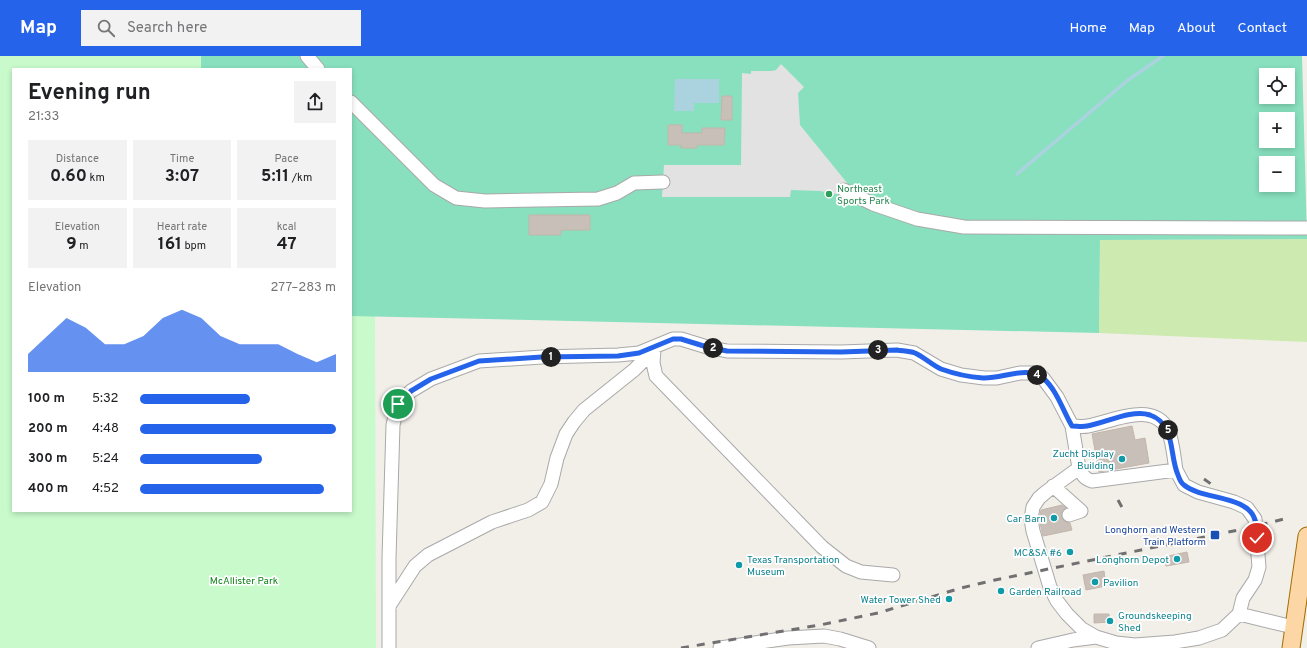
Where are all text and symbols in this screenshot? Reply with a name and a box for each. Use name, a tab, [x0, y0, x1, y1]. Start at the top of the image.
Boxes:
search box	[81, 10, 361, 46]
text: Map	[20, 16, 57, 40]
icon: search	[95, 17, 117, 39]
text: Search here	[127, 19, 207, 38]
text: Home	[1070, 20, 1107, 37]
text: Map	[1129, 20, 1155, 37]
text: About	[1177, 20, 1216, 37]
text: Contact	[1238, 20, 1287, 37]
map controls	[1259, 68, 1295, 192]
button: locate	[1259, 68, 1295, 104]
text: Evening run	[28, 80, 151, 107]
button: share	[294, 81, 336, 123]
text: 21:33	[28, 109, 59, 125]
button: +	[1259, 112, 1295, 148]
text: Distance	[56, 152, 99, 166]
text: Time	[170, 152, 194, 166]
text: Pace	[275, 152, 299, 166]
button: −	[1259, 156, 1295, 192]
text: 0.60	[50, 166, 87, 188]
text: 3:07	[165, 166, 199, 188]
text: 5:11	[261, 166, 289, 188]
text: km	[87, 171, 105, 185]
text: /km	[289, 171, 312, 185]
place label: Northeast Sports Park	[837, 183, 890, 208]
marker: Northeast Sports Park	[824, 189, 834, 199]
text: Elevation	[55, 220, 100, 234]
text: Heart rate	[157, 220, 207, 234]
text: kcal	[277, 220, 296, 234]
text: 9	[66, 234, 77, 256]
text: 161	[158, 234, 182, 256]
text: 47	[277, 234, 297, 256]
text: m	[77, 239, 89, 253]
text: bpm	[182, 239, 206, 253]
text: Elevation	[28, 280, 81, 296]
text: 277–283 m	[270, 280, 336, 296]
pin: 2	[703, 338, 723, 358]
pin: 3	[868, 340, 888, 360]
text: 2	[710, 341, 716, 355]
text: 3	[875, 343, 881, 357]
pin: 1	[541, 347, 561, 367]
text: 1	[549, 350, 553, 364]
pin: 4	[1027, 365, 1047, 385]
text: 4	[1033, 368, 1041, 382]
pin	[381, 387, 415, 421]
text: 100 m	[28, 391, 65, 407]
text: 5:32	[92, 391, 119, 407]
icon: arrive	[387, 393, 409, 415]
pin: 5	[1158, 420, 1178, 440]
text: 200 m	[28, 421, 68, 437]
text: 4:48	[92, 421, 119, 437]
text: 5	[1165, 423, 1171, 437]
place label: Zucht Display Building	[1053, 448, 1114, 473]
text: 300 m	[28, 451, 67, 467]
text: 5:24	[92, 451, 119, 467]
marker: Zucht Display Building	[1117, 454, 1127, 464]
text: 400 m	[28, 481, 68, 497]
text: 4:52	[92, 481, 119, 497]
place label: Car Barn	[1006, 513, 1046, 526]
marker: Car Barn	[1049, 513, 1059, 523]
pin	[1240, 521, 1274, 555]
place label: Longhorn and Western Train Platform	[1105, 524, 1206, 549]
icon: check	[1246, 527, 1268, 549]
marker: Longhorn and Western Train Platform	[1209, 529, 1221, 541]
place label: MC&SA #6	[1014, 547, 1062, 560]
marker: MC&SA #6	[1065, 547, 1075, 557]
place label: Texas Transportation Museum	[747, 554, 840, 579]
place label: Longhorn Depot	[1096, 554, 1169, 567]
marker: Longhorn Depot	[1172, 554, 1182, 564]
marker: Texas Transportation Museum	[734, 560, 744, 570]
park label: McAllister Park	[210, 575, 278, 588]
marker: Pavilion	[1090, 577, 1100, 587]
place label: Pavilion	[1103, 577, 1138, 590]
marker: Garden Railroad	[996, 586, 1006, 596]
place label: Garden Railroad	[1009, 586, 1081, 599]
place label: Water Tower Shed	[861, 594, 941, 607]
marker: Water Tower Shed	[944, 594, 954, 604]
place label: Groundskeeping Shed	[1118, 610, 1192, 635]
marker: Groundskeeping Shed	[1105, 616, 1115, 626]

